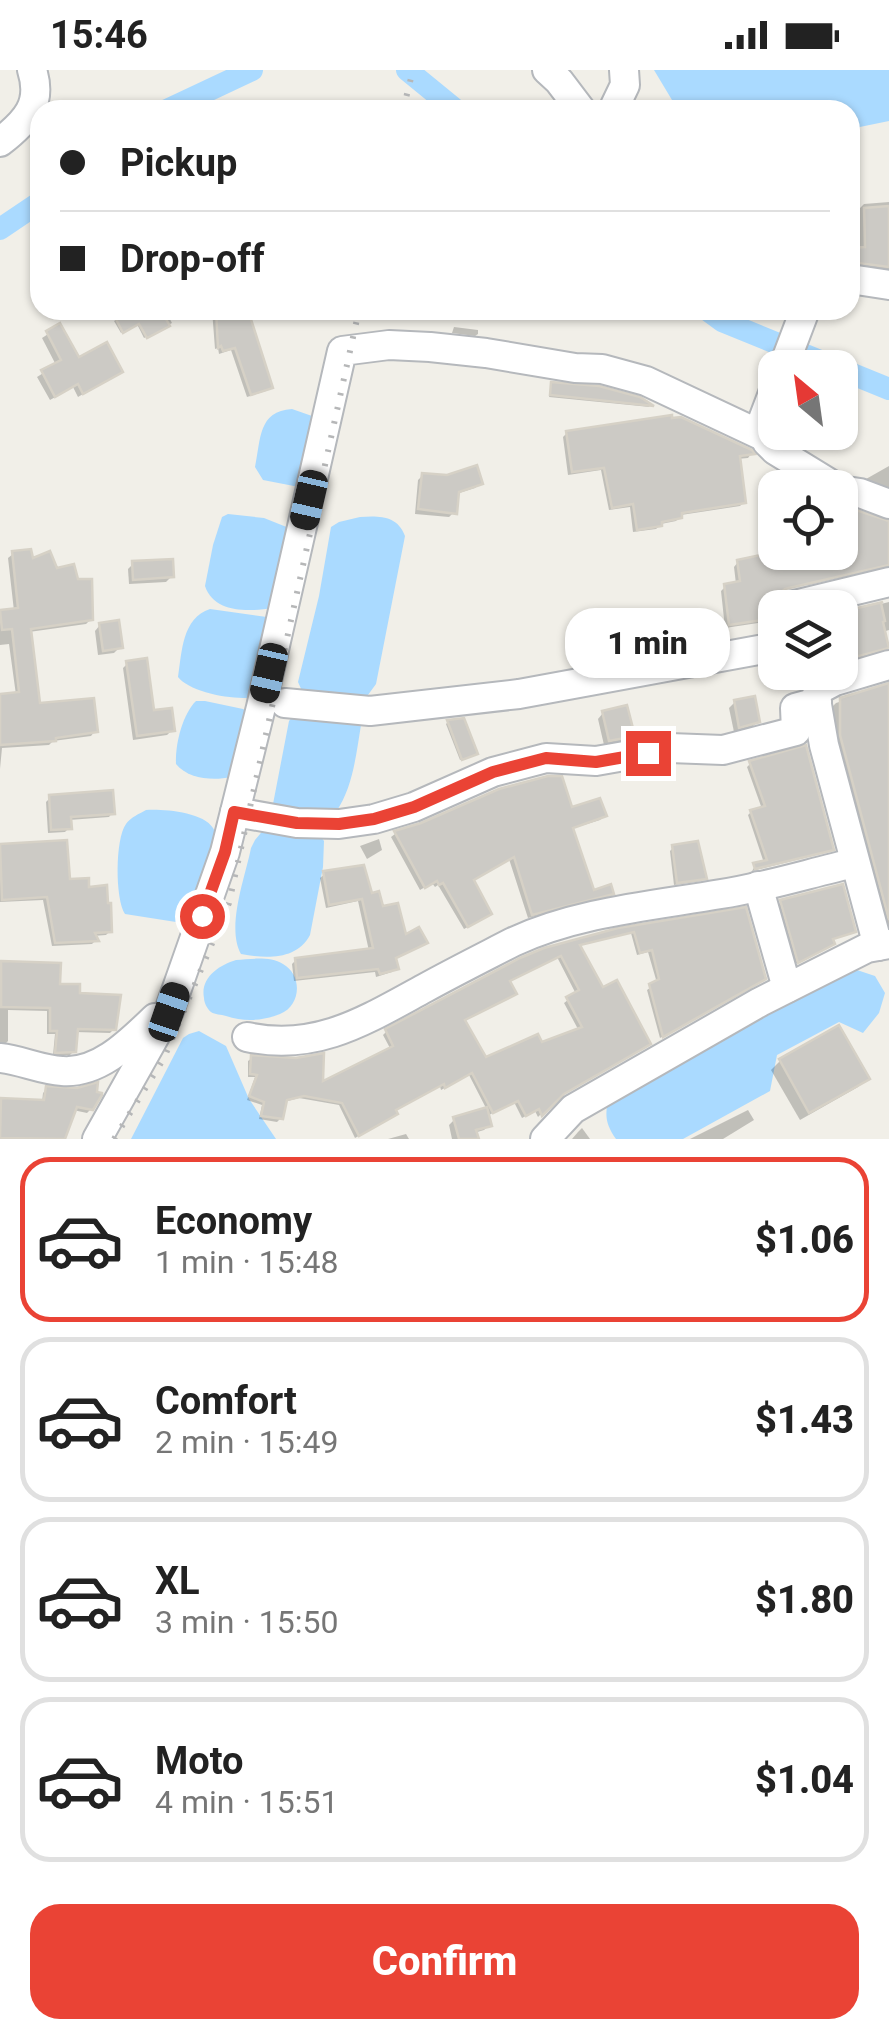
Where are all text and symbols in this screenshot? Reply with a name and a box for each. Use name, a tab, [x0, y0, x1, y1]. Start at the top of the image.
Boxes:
text: 15:46	[50, 13, 148, 57]
text: Pickup	[120, 141, 237, 185]
text: Drop-off	[120, 237, 265, 281]
north arrow	[758, 350, 858, 450]
map controls	[758, 350, 858, 690]
car	[288, 467, 330, 533]
button: locate	[758, 470, 858, 570]
button: layers	[758, 590, 858, 690]
callout: 1 min	[566, 608, 730, 678]
text: 1 min	[607, 624, 688, 662]
car	[248, 640, 290, 706]
route end	[626, 731, 671, 776]
route start	[180, 894, 225, 939]
car	[145, 979, 193, 1045]
icon: car	[35, 1195, 125, 1285]
text: Economy	[155, 1199, 312, 1243]
text: $1.06	[755, 1218, 854, 1262]
text: 1 min · 15:48	[155, 1243, 338, 1281]
icon: car	[35, 1375, 125, 1465]
text: Comfort	[155, 1379, 297, 1423]
text: $1.43	[755, 1398, 854, 1442]
text: 2 min · 15:49	[155, 1423, 338, 1461]
icon: car	[35, 1555, 125, 1645]
text: XL	[155, 1559, 200, 1603]
text: $1.80	[755, 1578, 854, 1622]
text: 3 min · 15:50	[155, 1603, 338, 1641]
icon: car	[35, 1735, 125, 1825]
text: Moto	[155, 1739, 244, 1783]
text: $1.04	[755, 1758, 854, 1802]
text: 4 min · 15:51	[155, 1783, 338, 1821]
button: Confirm	[30, 1904, 859, 2019]

